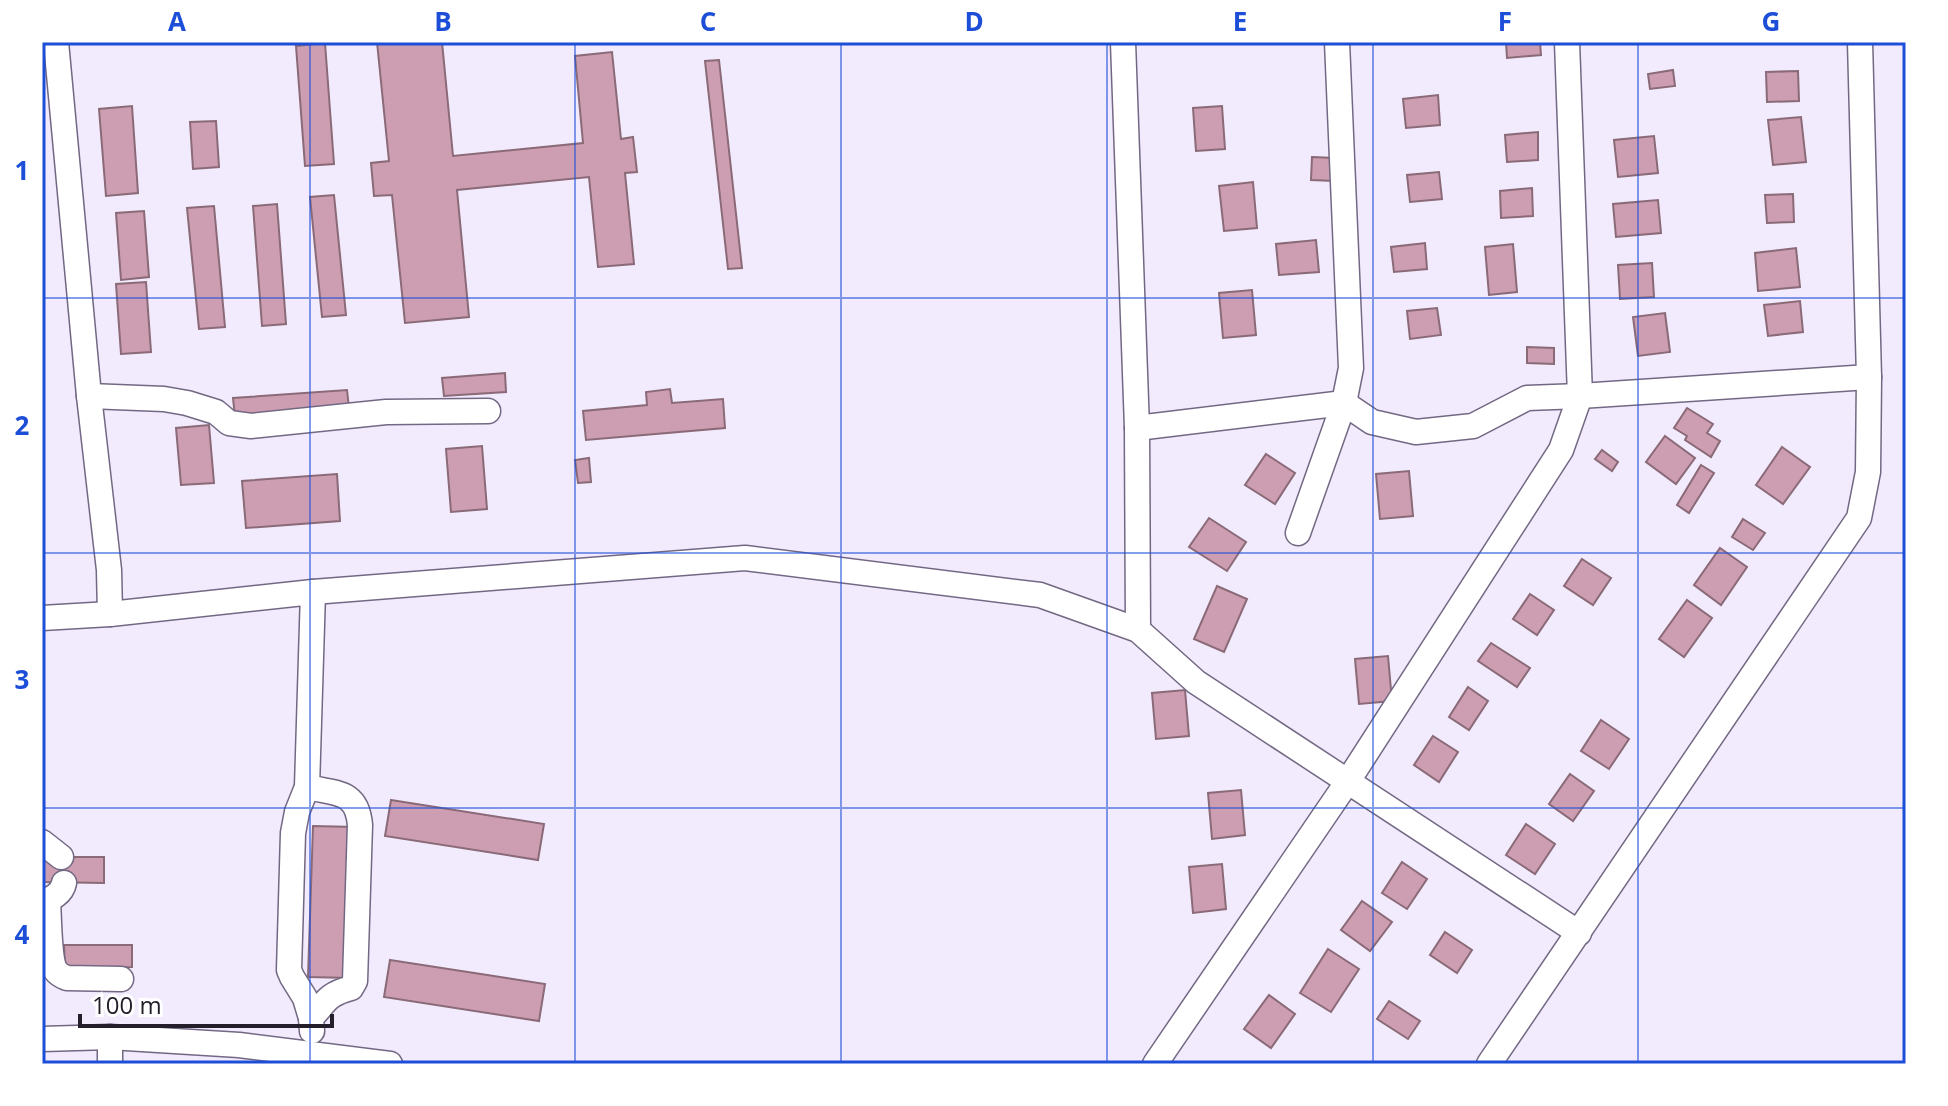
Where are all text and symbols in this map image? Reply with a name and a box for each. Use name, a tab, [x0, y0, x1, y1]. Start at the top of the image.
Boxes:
text: A	[168, 3, 186, 39]
text: B	[434, 3, 452, 39]
text: C	[700, 3, 716, 39]
text: D	[964, 3, 984, 39]
text: E	[1233, 3, 1247, 39]
text: F	[1498, 3, 1512, 39]
text: G	[1762, 3, 1780, 39]
text: 1	[15, 152, 29, 188]
text: 2	[15, 407, 30, 443]
text: 3	[15, 661, 29, 697]
text: 4	[15, 916, 30, 952]
scale bar	[80, 978, 332, 1028]
text: 100 m	[92, 988, 162, 1021]

